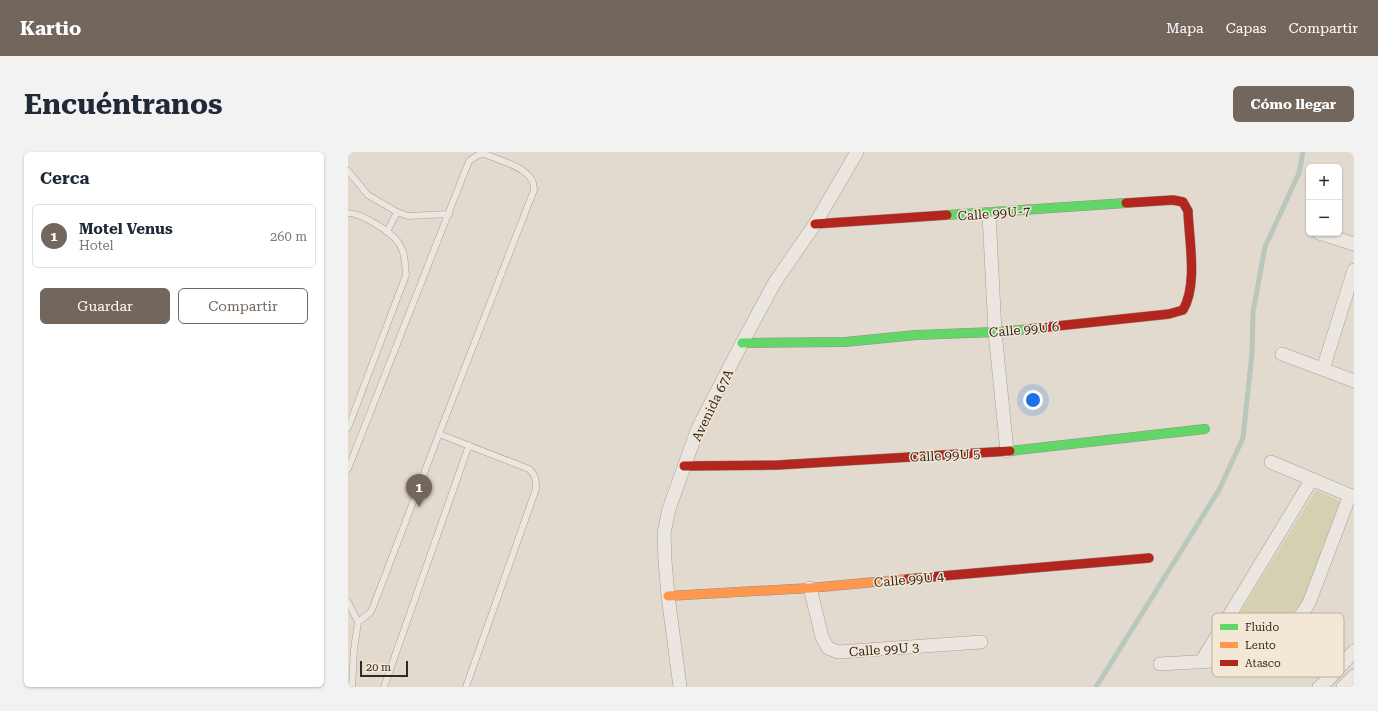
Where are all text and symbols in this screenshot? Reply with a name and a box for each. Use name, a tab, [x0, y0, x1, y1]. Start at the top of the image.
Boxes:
text: Kartio	[20, 17, 81, 40]
text: Mapa	[1166, 20, 1204, 36]
text: Capas	[1226, 20, 1267, 36]
text: Compartir	[1289, 20, 1358, 36]
button: Cómo llegar	[1233, 86, 1354, 122]
text: Encuéntranos	[24, 88, 222, 121]
map controls	[1306, 164, 1342, 236]
button: +	[1306, 164, 1342, 200]
text: Cerca	[40, 168, 90, 188]
button: −	[1306, 200, 1342, 236]
street label: Calle 99U-7	[957, 203, 1031, 224]
text: Motel Venus	[79, 220, 173, 238]
text: 1	[50, 229, 58, 244]
text: 260 m	[270, 229, 307, 244]
text: Hotel	[79, 238, 113, 253]
button: Guardar	[40, 288, 170, 324]
button: Compartir	[178, 288, 308, 324]
street label: Calle 99U 6	[988, 319, 1060, 340]
street label: Avenida 67A	[689, 367, 736, 444]
your location	[1023, 390, 1043, 410]
street label: Calle 99U 5	[909, 446, 981, 465]
pin: 1	[406, 474, 432, 507]
street label: Calle 99U 4	[873, 569, 946, 590]
legend	[1212, 613, 1344, 677]
text: Fluido	[1245, 621, 1279, 634]
text: Lento	[1245, 639, 1276, 652]
street label: Calle 99U 3	[848, 640, 920, 659]
text: Atasco	[1245, 657, 1281, 670]
scale bar	[360, 659, 408, 678]
text: 20 m	[366, 661, 391, 674]

